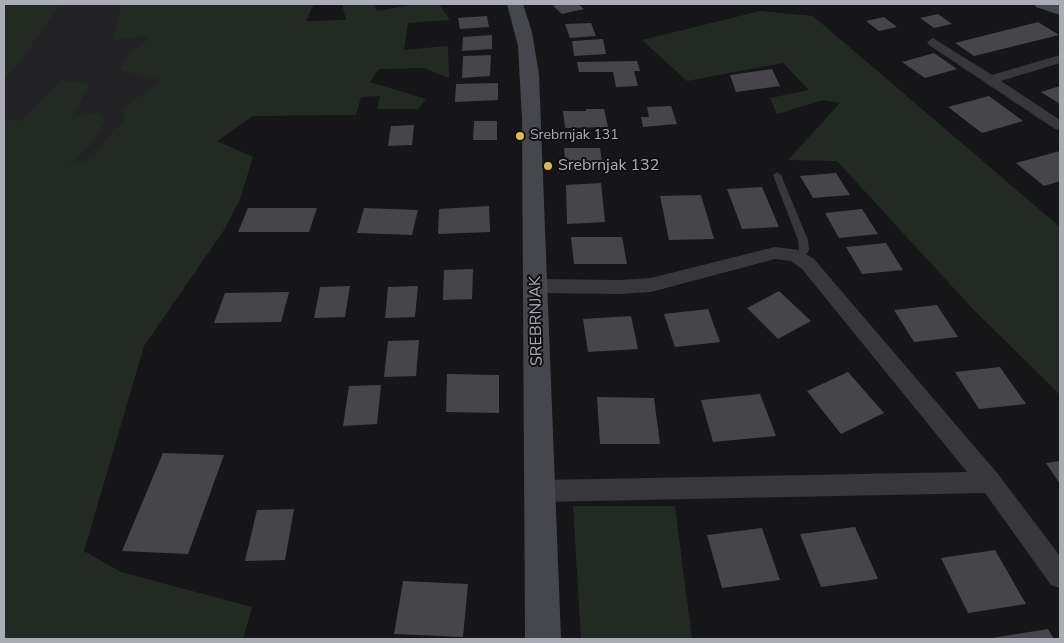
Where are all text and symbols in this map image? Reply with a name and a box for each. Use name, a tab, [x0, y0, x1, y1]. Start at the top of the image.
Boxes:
place label: Srebrnjak 131	[530, 128, 619, 144]
marker: Srebrnjak 131	[514, 130, 526, 142]
place label: Srebrnjak 132	[558, 156, 659, 176]
marker: Srebrnjak 132	[542, 160, 554, 172]
street label: SREBRNJAK	[527, 276, 547, 366]

